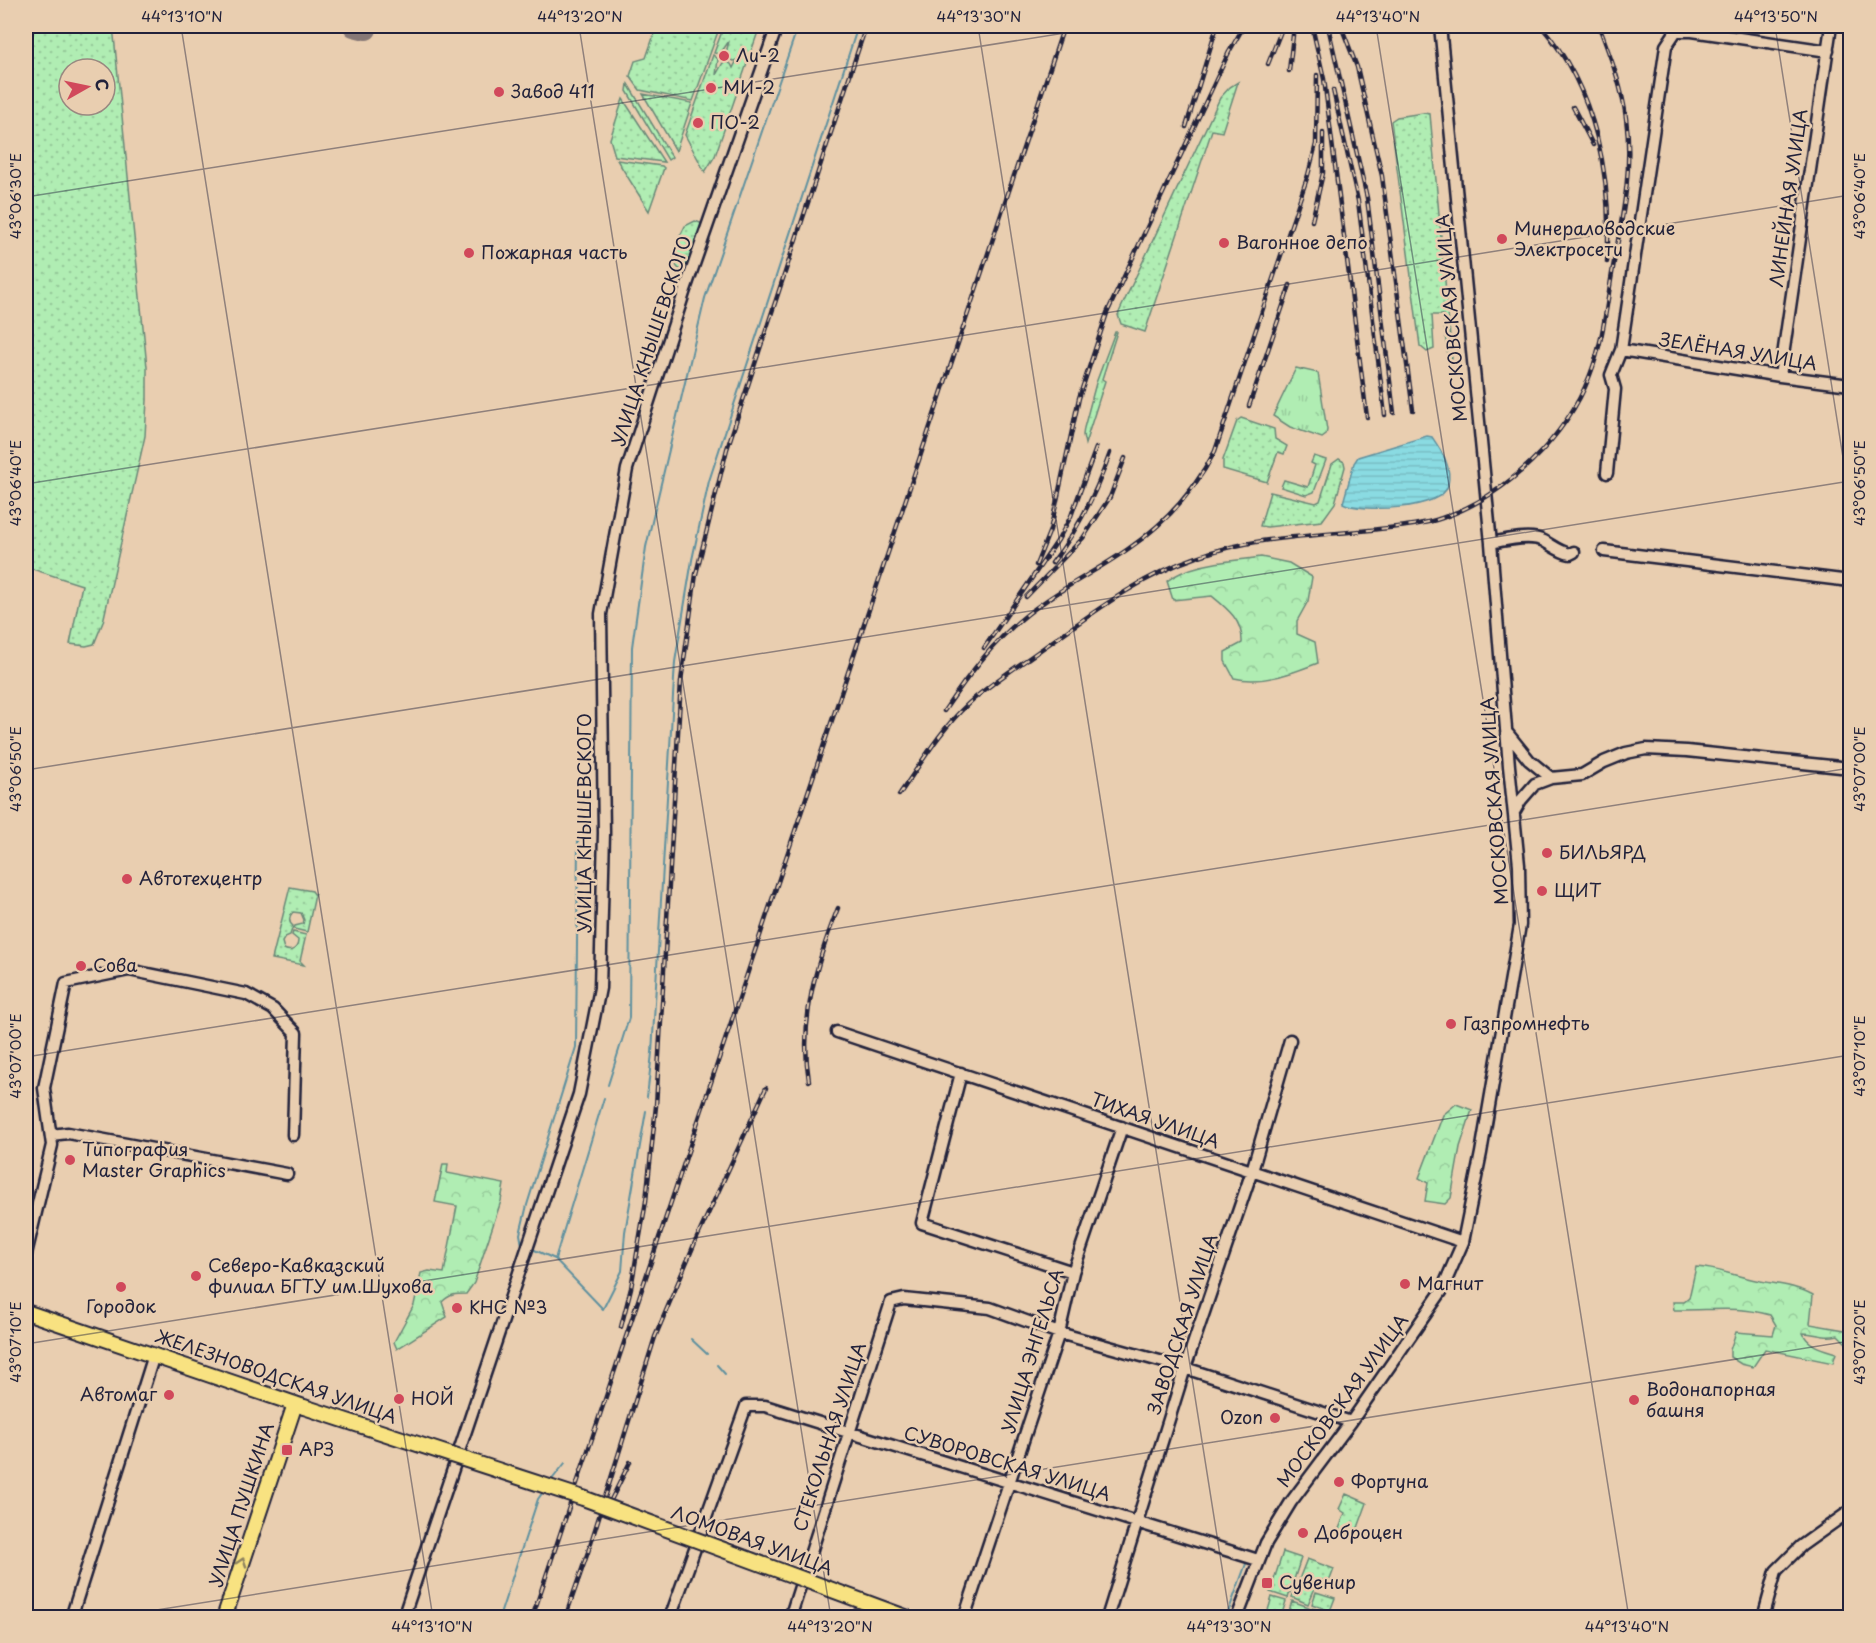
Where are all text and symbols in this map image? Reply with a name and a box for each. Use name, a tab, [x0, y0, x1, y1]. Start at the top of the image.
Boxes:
text: 44°13'10"N	[141, 4, 223, 27]
text: 44°13'20"N	[537, 4, 623, 27]
text: 44°13'30"N	[937, 4, 1021, 27]
text: 44°13'40"N	[1336, 4, 1420, 27]
text: 44°13'50"N	[1734, 4, 1818, 27]
place label: Ли-2	[736, 41, 780, 68]
marker: Ли-2	[717, 49, 731, 63]
north arrow	[57, 57, 117, 117]
place label: МИ-2	[723, 73, 775, 100]
text: С	[90, 77, 116, 92]
place label: Завод 411	[511, 77, 595, 104]
marker: МИ-2	[704, 81, 718, 95]
marker: Завод 411	[492, 85, 506, 99]
street label: ЛИНЕЙНАЯ УЛИЦА	[1762, 107, 1813, 289]
place label: ПО-2	[710, 108, 760, 135]
marker: ПО-2	[691, 116, 705, 130]
text: 43°06'30"E	[3, 153, 26, 239]
text: 43°06'40"E	[1847, 153, 1870, 239]
street label: МОСКОВСКАЯ УЛИЦА	[1428, 213, 1473, 423]
place label: Минераловодские Электросети	[1514, 214, 1675, 262]
place label: Вагонное депо	[1236, 228, 1368, 255]
street label: УЛИЦА КНЫШЕВСКОГО	[604, 232, 697, 449]
marker: Минераловодские Электросети	[1495, 232, 1509, 246]
marker: Вагонное депо	[1217, 236, 1231, 250]
place label: Пожарная часть	[481, 238, 627, 265]
marker: Пожарная часть	[462, 246, 476, 260]
street label: ЗЕЛЁНАЯ УЛИЦА	[1657, 325, 1819, 376]
text: 43°06'40"E	[3, 440, 26, 526]
text: 43°06'50"E	[1847, 440, 1870, 526]
street label: МОСКОВСКАЯ УЛИЦА	[1473, 696, 1514, 906]
street label: УЛИЦА КНЫШЕВСКОГО	[570, 713, 597, 933]
text: 43°06'50"E	[3, 726, 26, 812]
text: 43°07'00"E	[1847, 726, 1870, 812]
place label: БИЛЬЯРД	[1559, 838, 1646, 865]
marker: БИЛЬЯРД	[1540, 846, 1554, 860]
place label: Автотехцентр	[139, 864, 262, 891]
marker: Автотехцентр	[120, 872, 134, 886]
place label: ЩИТ	[1554, 876, 1602, 903]
marker: ЩИТ	[1535, 884, 1549, 898]
place label: Сова	[93, 951, 138, 978]
marker: Сова	[74, 959, 88, 973]
place label: Газпромнефть	[1463, 1009, 1590, 1036]
text: 43°07'00"E	[3, 1013, 26, 1099]
text: 43°07'10"E	[1847, 1015, 1870, 1097]
marker: Газпромнефть	[1444, 1017, 1458, 1031]
street label: ТИХАЯ УЛИЦА	[1087, 1085, 1224, 1154]
place label: Типография Master Graphics	[82, 1135, 226, 1183]
marker: Типография Master Graphics	[63, 1153, 77, 1167]
street label: ЗАВОДСКАЯ УЛИЦА	[1140, 1230, 1224, 1417]
place label: Северо-Кавказский филиал БГТУ им.Шухова	[208, 1251, 433, 1299]
street label: УЛИЦА ЭНГЕЛЬСА	[994, 1265, 1070, 1436]
marker: Северо-Кавказский филиал БГТУ им.Шухова	[189, 1269, 203, 1283]
place label: Магнит	[1417, 1269, 1484, 1296]
marker: Магнит	[1398, 1277, 1412, 1291]
marker: Городок	[114, 1280, 128, 1294]
place label: Городок	[86, 1292, 156, 1319]
place label: КНС №3	[469, 1293, 547, 1320]
text: 43°07'20"E	[1847, 1299, 1870, 1385]
text: 43°07'10"E	[3, 1301, 26, 1383]
marker: КНС №3	[450, 1301, 464, 1315]
street label: МОСКОВСКАЯ УЛИЦА	[1270, 1308, 1414, 1492]
street label: ЖЕЛЕЗНОВОДСКАЯ УЛИЦА	[152, 1322, 401, 1430]
street label: СТЕКОЛЬНАЯ УЛИЦА	[785, 1338, 872, 1535]
place label: Водонапорная башня	[1646, 1375, 1776, 1423]
place label: Автомаг	[80, 1380, 158, 1407]
place label: НОЙ	[411, 1384, 454, 1411]
marker: Автомаг	[162, 1388, 176, 1402]
marker: НОЙ	[392, 1392, 406, 1406]
marker: Водонапорная башня	[1627, 1393, 1641, 1407]
place label: Ozon	[1220, 1403, 1263, 1430]
marker: Ozon	[1268, 1411, 1282, 1425]
street label: СУВОРОВСКАЯ УЛИЦА	[901, 1418, 1114, 1507]
street label: УЛИЦА ПУШКИНА	[201, 1419, 280, 1590]
place label: АРЗ	[299, 1435, 334, 1462]
marker: АРЗ	[280, 1443, 294, 1457]
place label: Фортуна	[1351, 1467, 1429, 1494]
marker: Фортуна	[1332, 1475, 1346, 1489]
street label: ЛОМОВАЯ УЛИЦА	[668, 1498, 837, 1581]
place label: Доброцен	[1314, 1518, 1403, 1545]
marker: Доброцен	[1296, 1526, 1310, 1540]
one-way arrow	[235, 1557, 248, 1568]
place label: Сувенир	[1279, 1568, 1356, 1595]
marker: Сувенир	[1260, 1576, 1274, 1590]
text: 44°13'10"N	[391, 1614, 473, 1637]
text: 44°13'20"N	[787, 1614, 873, 1637]
text: 44°13'30"N	[1187, 1614, 1271, 1637]
text: 44°13'40"N	[1585, 1614, 1669, 1637]

